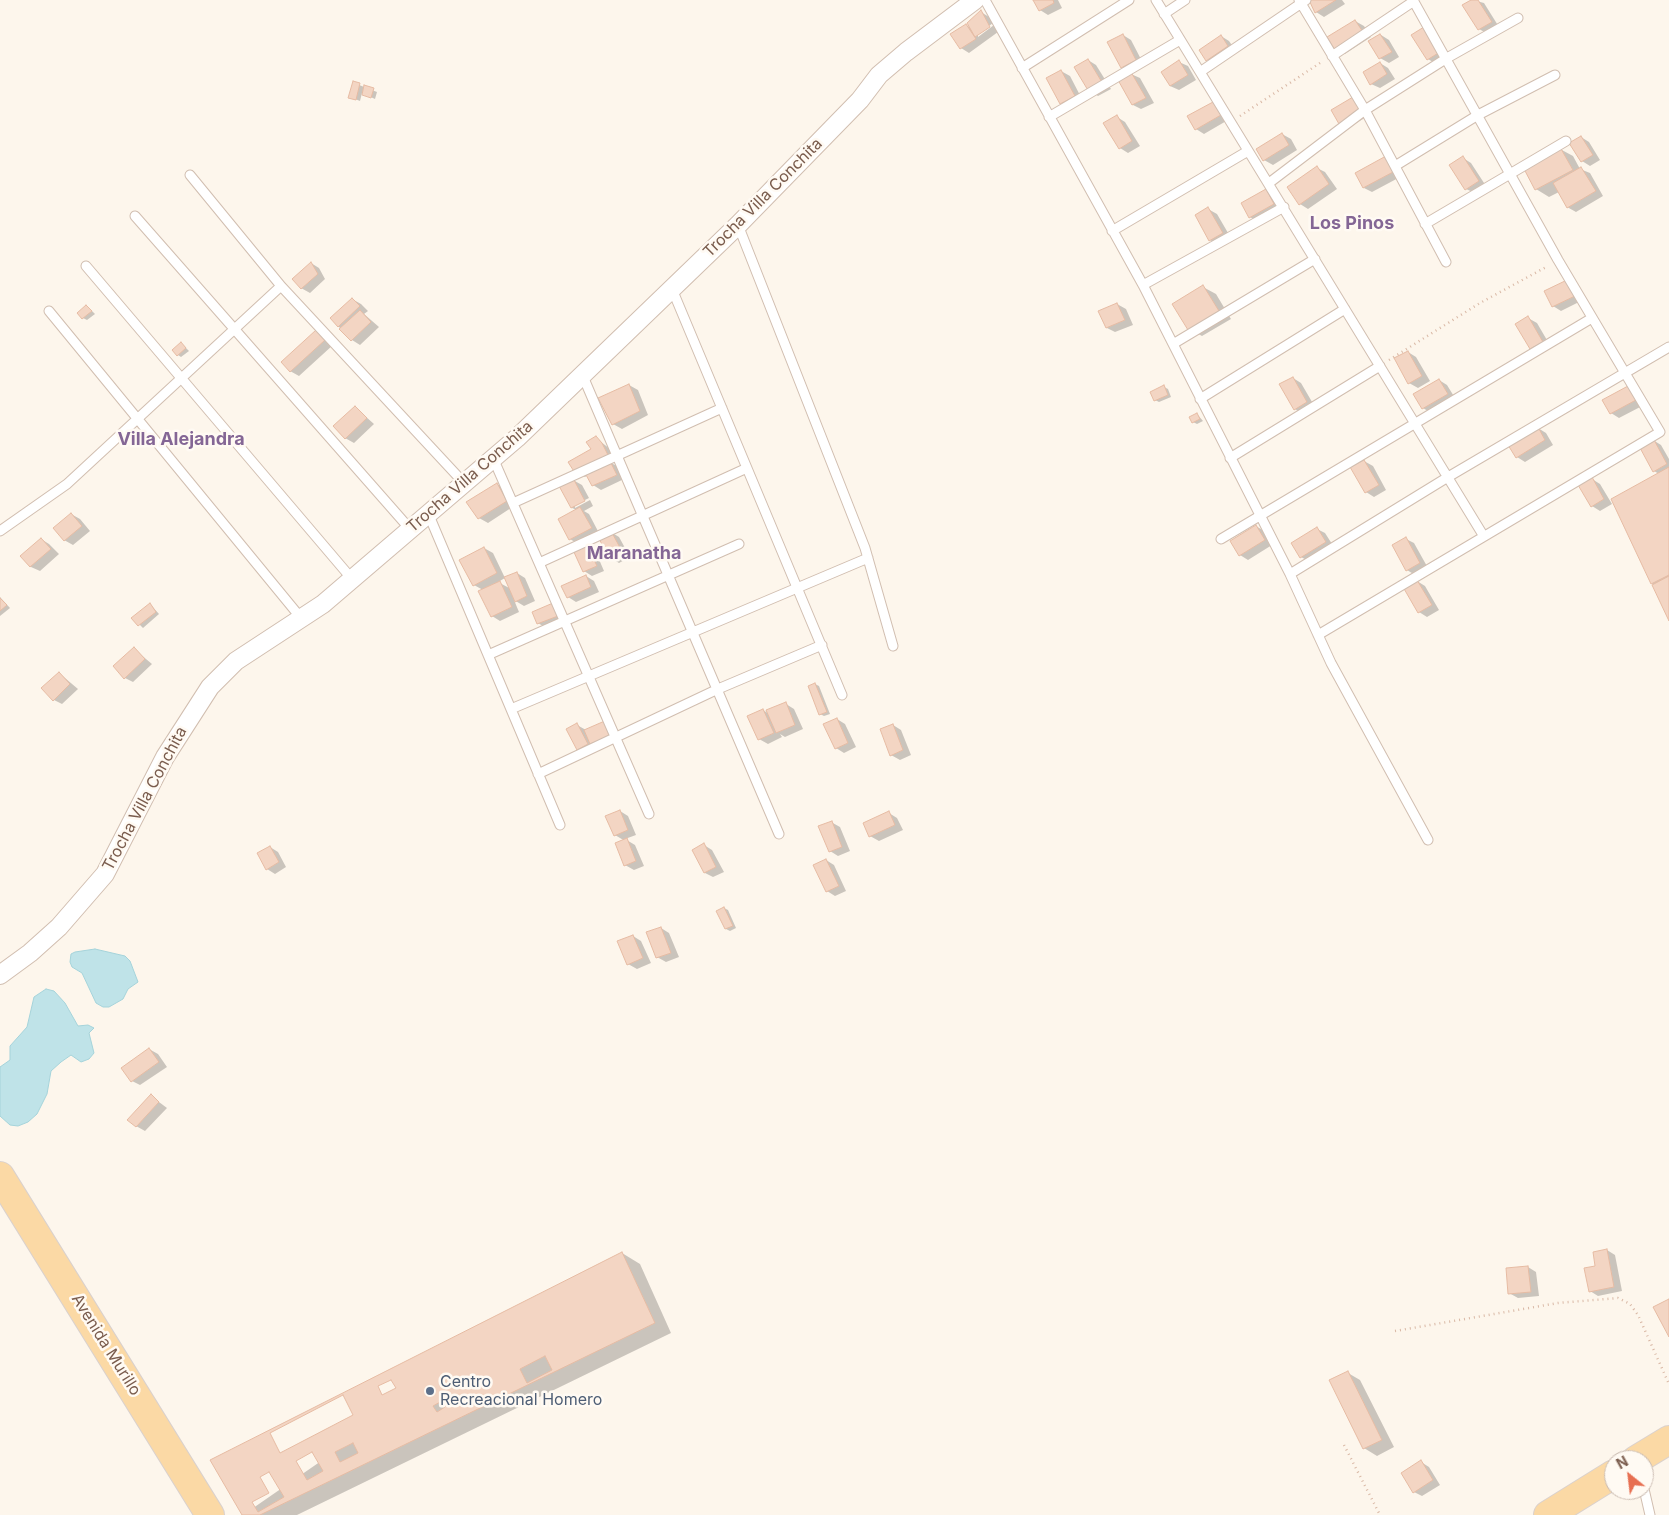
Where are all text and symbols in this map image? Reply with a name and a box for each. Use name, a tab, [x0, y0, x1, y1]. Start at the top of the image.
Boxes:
street label: Trocha Villa Conchita	[699, 134, 827, 262]
district label: Los Pinos	[1310, 213, 1394, 235]
street label: Trocha Villa Conchita	[403, 417, 537, 537]
district label: Villa Alejandra	[117, 429, 245, 451]
district label: Maranatha	[587, 543, 681, 565]
street label: Trocha Villa Conchita	[99, 724, 191, 874]
street label: Avenida Murillo	[67, 1291, 145, 1399]
place label: Centro Recreacional Homero	[440, 1372, 602, 1410]
marker: Centro Recreacional Homero	[424, 1385, 436, 1397]
north arrow	[1604, 1450, 1654, 1500]
text: N	[1613, 1452, 1631, 1472]

